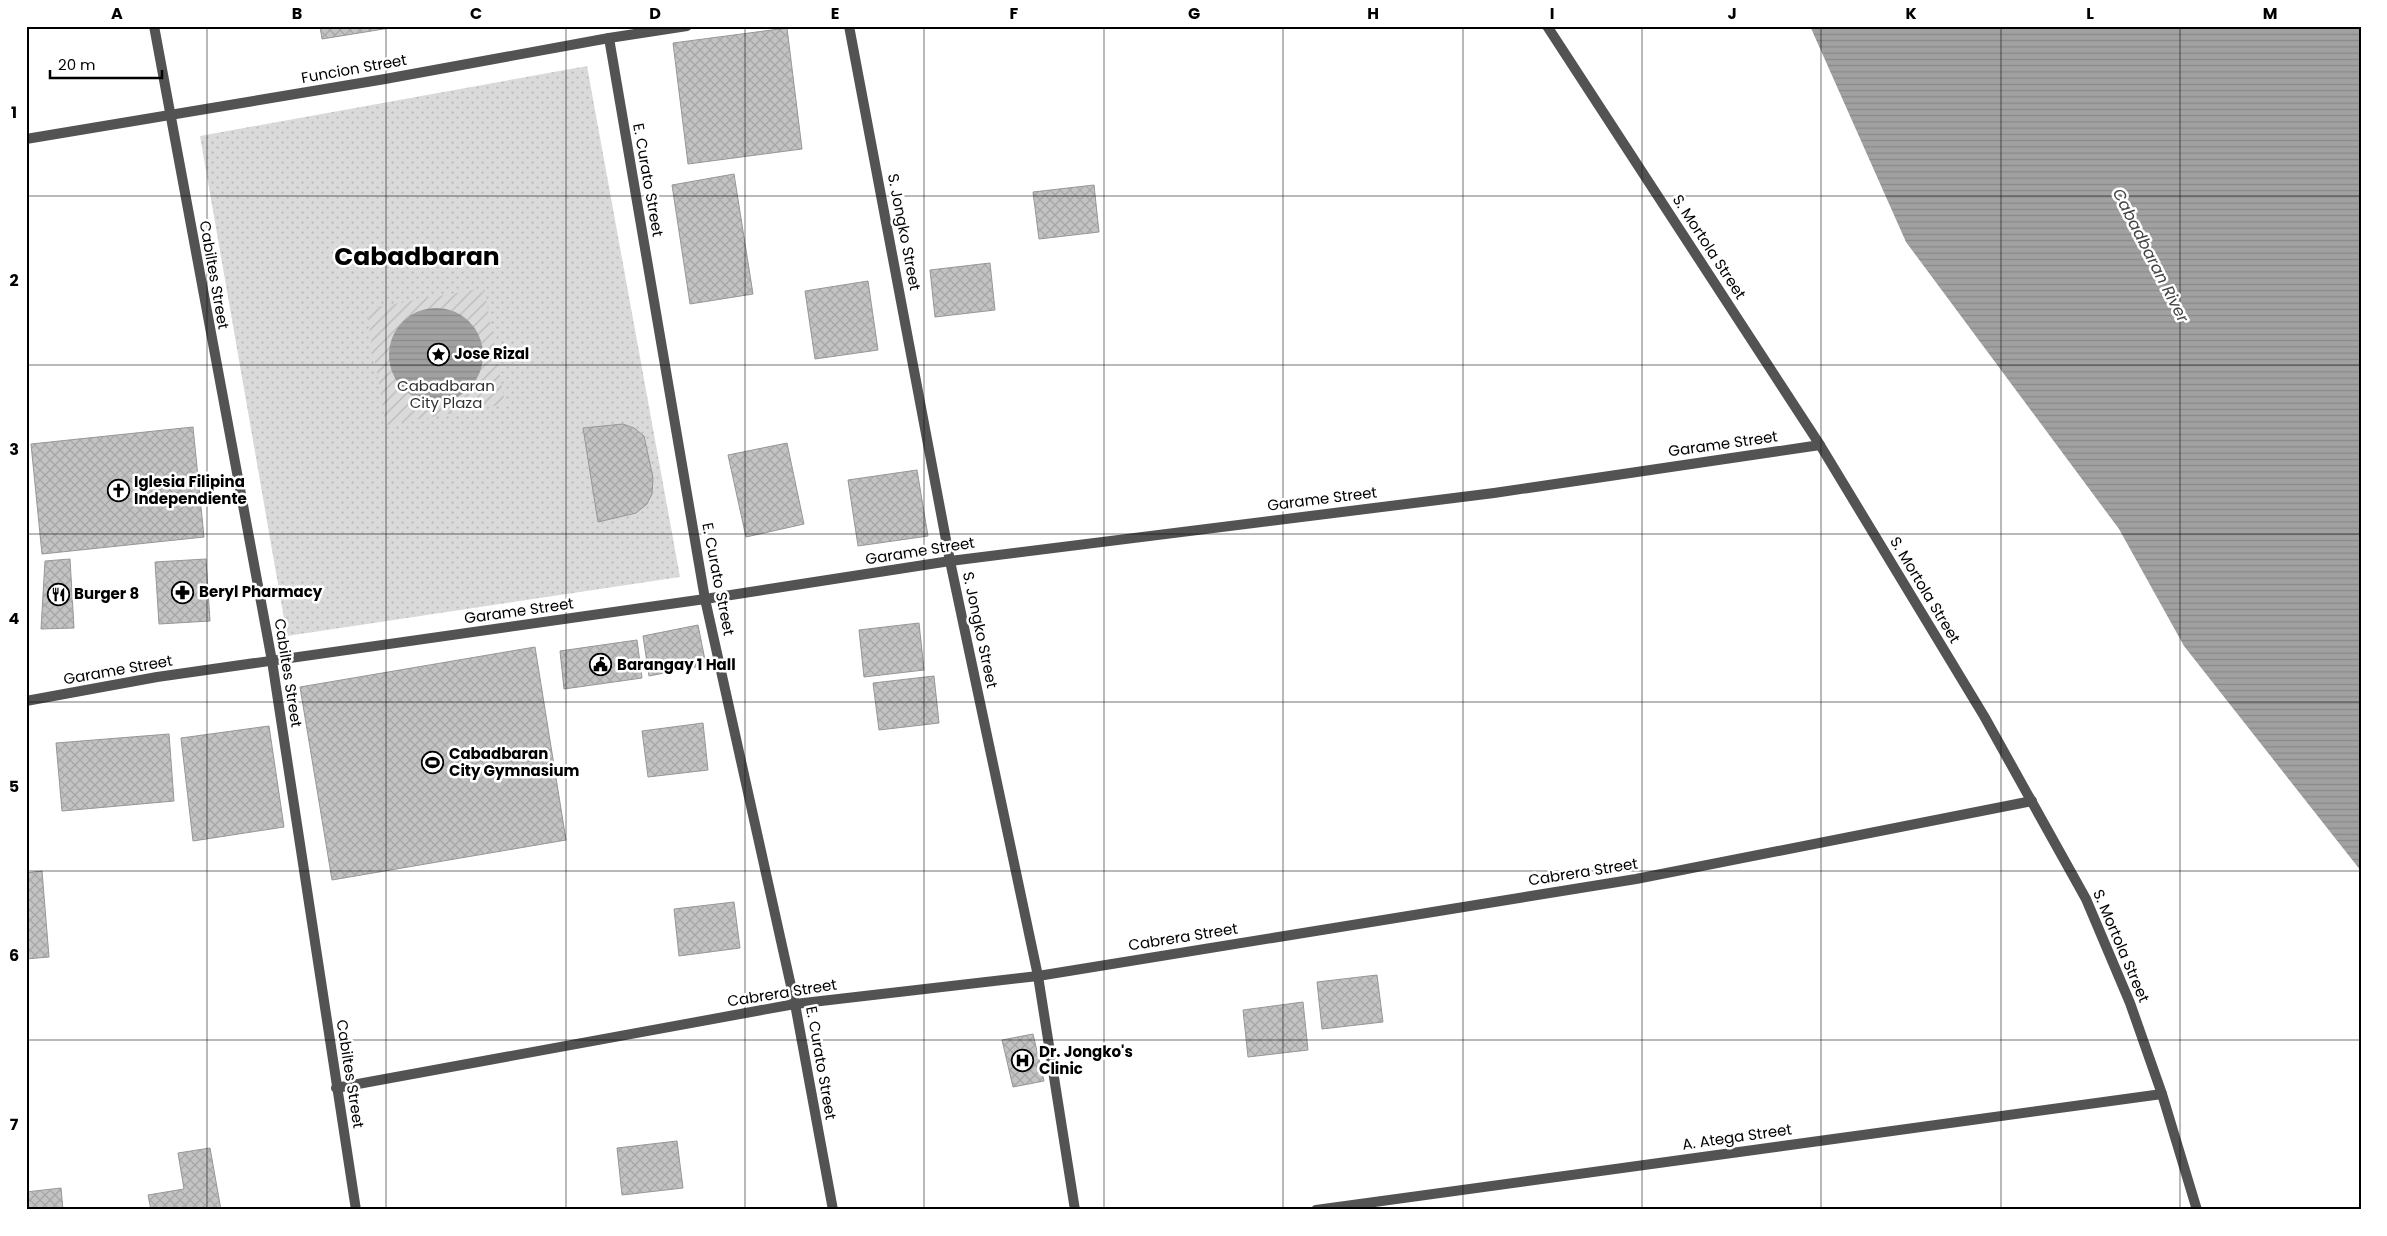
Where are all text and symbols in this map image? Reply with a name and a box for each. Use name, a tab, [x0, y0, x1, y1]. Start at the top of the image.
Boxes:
text: A	[111, 2, 123, 25]
text: B	[292, 2, 302, 25]
text: C	[470, 2, 482, 25]
text: D	[649, 2, 661, 25]
text: E	[831, 2, 839, 25]
text: F	[1010, 2, 1019, 25]
text: G	[1188, 2, 1200, 25]
text: H	[1367, 2, 1379, 25]
text: I	[1550, 2, 1554, 25]
text: J	[1727, 2, 1737, 25]
text: K	[1905, 2, 1917, 25]
text: L	[2086, 2, 2094, 25]
text: M	[2263, 2, 2277, 25]
scale bar	[50, 48, 162, 80]
street label: Funcion Street	[300, 49, 408, 88]
text: 20 m	[58, 54, 96, 75]
text: 1	[11, 101, 17, 124]
street label: E. Curato Street	[628, 122, 669, 238]
street label: S. Jongko Street	[883, 172, 926, 292]
water label: Cabadbaran River	[2107, 184, 2195, 327]
street label: S. Mortola Street	[1668, 190, 1751, 303]
street label: Cabiltes Street	[195, 219, 234, 331]
district label: Cabadbaran	[334, 239, 500, 274]
text: 2	[9, 269, 19, 292]
place icon: Jose Rizal	[426, 342, 450, 366]
place label: Jose Rizal	[454, 343, 529, 364]
park label: Cabadbaran City Plaza	[397, 375, 495, 413]
street label: Garame Street	[1667, 425, 1779, 462]
text: 3	[9, 438, 19, 461]
place label: Iglesia Filipina Independiente	[134, 471, 247, 509]
church icon: Iglesia Filipina Independiente	[106, 479, 130, 503]
street label: Garame Street	[1266, 481, 1378, 516]
street label: E. Curato Street	[697, 521, 740, 637]
street label: Garame Street	[864, 532, 976, 569]
street label: S. Mortola Street	[1885, 533, 1966, 647]
street label: S. Jongko Street	[958, 570, 1003, 690]
pharmacy icon: Beryl Pharmacy	[171, 580, 195, 604]
place label: Beryl Pharmacy	[199, 581, 323, 602]
restaurant icon: Burger 8	[46, 582, 70, 606]
place label: Burger 8	[74, 583, 139, 604]
street label: Garame Street	[463, 592, 575, 629]
text: 4	[9, 607, 20, 630]
street label: Cabiltes Street	[270, 617, 307, 729]
street label: Garame Street	[62, 650, 174, 689]
public building icon: Barangay 1 Hall	[589, 653, 613, 677]
place label: Barangay 1 Hall	[617, 654, 736, 675]
place label: Cabadbaran City Gymnasium	[449, 743, 580, 781]
sports icon: Cabadbaran City Gymnasium	[421, 751, 445, 775]
text: 5	[9, 775, 19, 798]
street label: Cabrera Street	[1527, 852, 1639, 891]
street label: S. Mortola Street	[2088, 886, 2155, 1006]
street label: Cabrera Street	[1127, 917, 1239, 956]
text: 6	[9, 944, 19, 967]
street label: Cabrera Street	[726, 973, 838, 1012]
street label: E. Curato Street	[801, 1005, 842, 1121]
street label: Cabiltes Street	[332, 1018, 369, 1130]
place label: Dr. Jongko's Clinic	[1039, 1041, 1133, 1079]
hospital icon: Dr. Jongko's Clinic	[1011, 1049, 1035, 1073]
text: 7	[10, 1113, 19, 1136]
street label: A. Atega Street	[1681, 1118, 1793, 1155]

